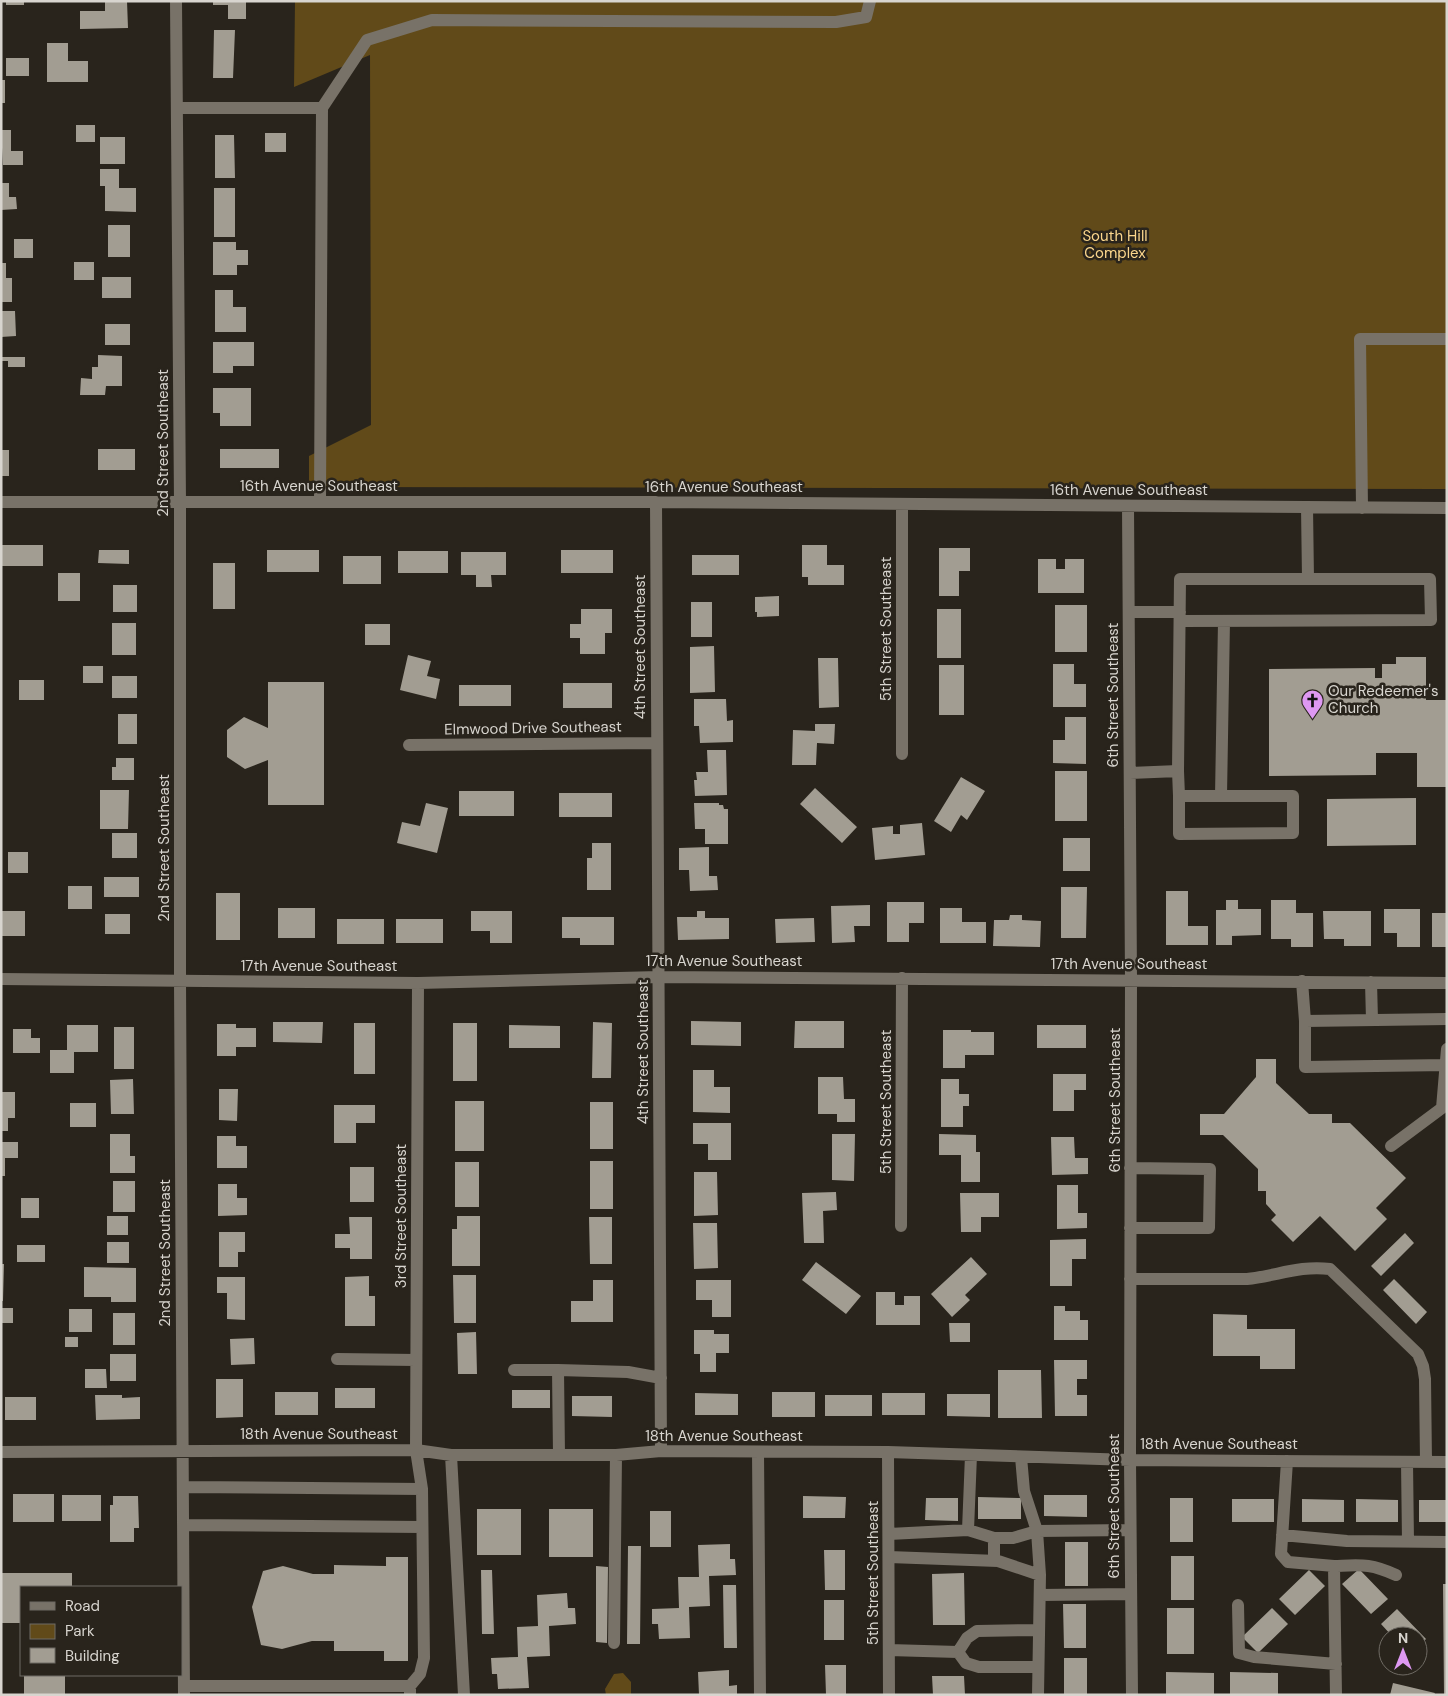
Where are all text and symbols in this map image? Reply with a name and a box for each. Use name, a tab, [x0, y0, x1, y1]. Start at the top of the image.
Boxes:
park label: South Hill Complex	[1082, 226, 1148, 263]
street label: 2nd Street Southeast	[153, 369, 173, 517]
street label: 16th Avenue Southeast	[240, 476, 398, 496]
street label: 16th Avenue Southeast	[645, 477, 803, 497]
street label: 16th Avenue Southeast	[1050, 480, 1208, 500]
street label: 5th Street Southeast	[876, 557, 896, 701]
street label: 4th Street Southeast	[630, 575, 650, 719]
street label: 6th Street Southeast	[1103, 622, 1123, 767]
place label: Our Redeemer's Church	[1328, 681, 1439, 718]
church icon: Our Redeemer's Church	[1300, 688, 1324, 719]
street label: Elmwood Drive Southeast	[444, 716, 622, 740]
street label: 2nd Street Southeast	[154, 774, 174, 922]
street label: 17th Avenue Southeast	[646, 951, 802, 971]
street label: 17th Avenue Southeast	[1051, 954, 1207, 974]
street label: 17th Avenue Southeast	[241, 956, 397, 976]
street label: 4th Street Southeast	[633, 980, 653, 1124]
street label: 6th Street Southeast	[1105, 1027, 1125, 1172]
street label: 5th Street Southeast	[876, 1030, 896, 1174]
street label: 3rd Street Southeast	[391, 1144, 411, 1288]
street label: 2nd Street Southeast	[155, 1179, 175, 1327]
street label: 18th Avenue Southeast	[240, 1424, 398, 1444]
street label: 18th Avenue Southeast	[645, 1426, 803, 1446]
street label: 6th Street Southeast	[1104, 1433, 1124, 1578]
street label: 18th Avenue Southeast	[1140, 1434, 1298, 1454]
street label: 5th Street Southeast	[863, 1501, 883, 1645]
legend	[20, 1586, 182, 1676]
text: Road	[65, 1596, 100, 1616]
text: Park	[65, 1621, 95, 1641]
north arrow	[1378, 1626, 1428, 1676]
text: N	[1398, 1629, 1408, 1647]
text: Building	[65, 1646, 120, 1666]

